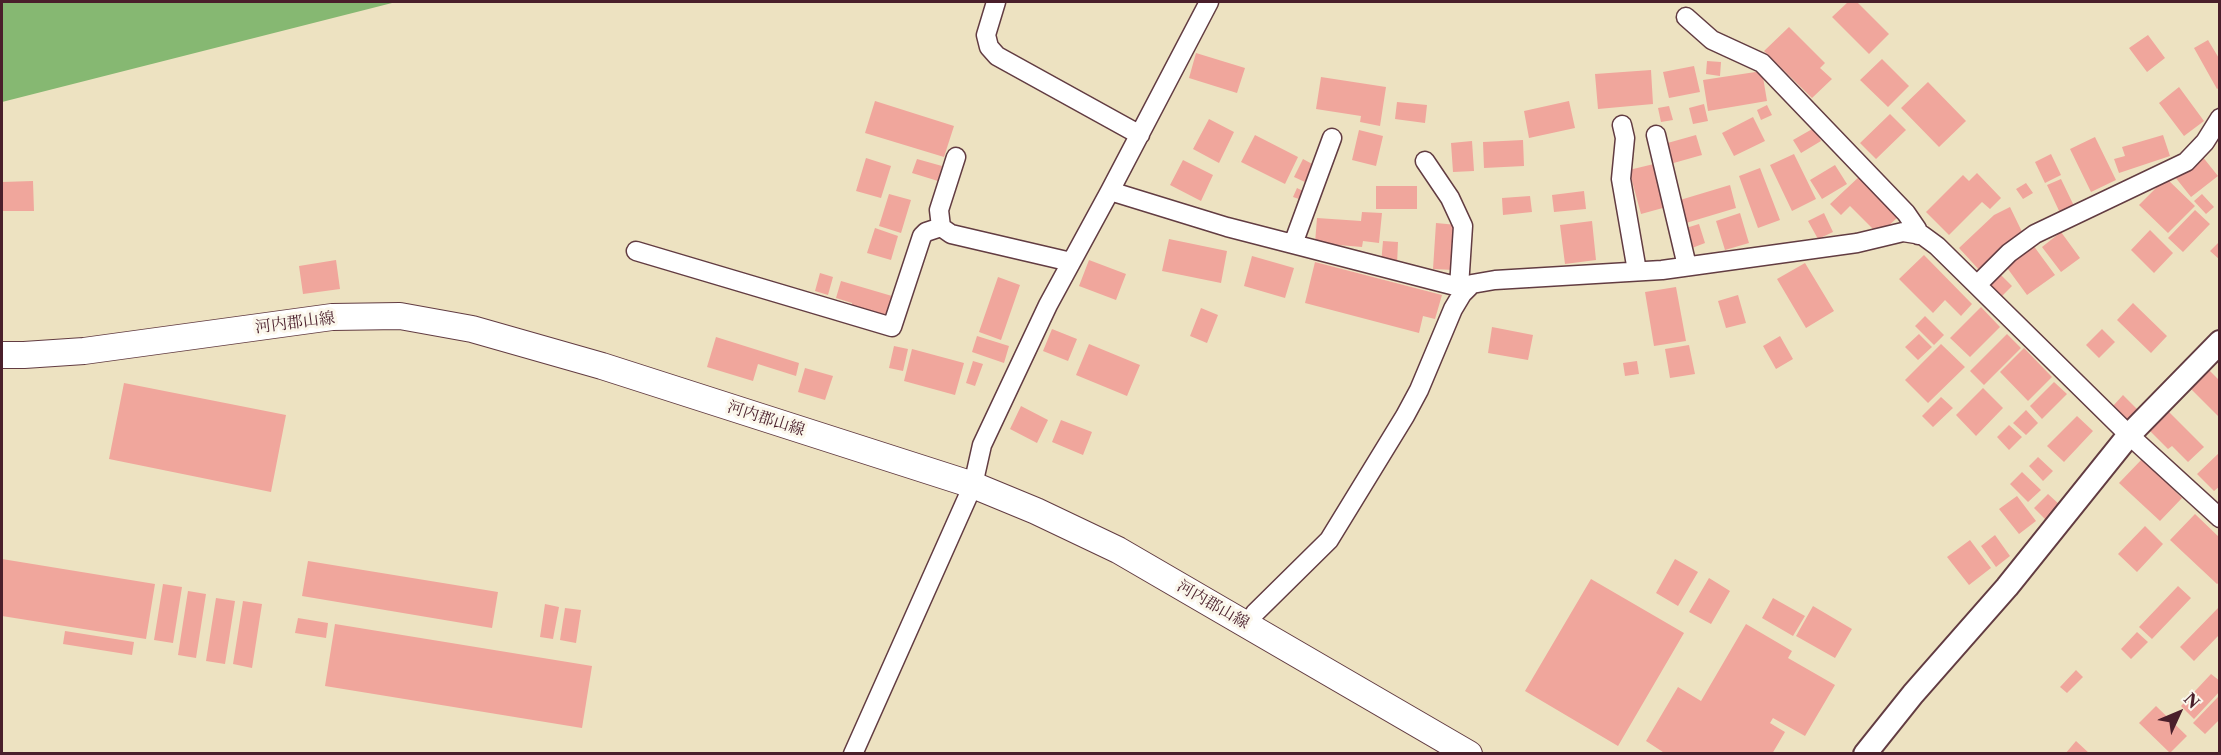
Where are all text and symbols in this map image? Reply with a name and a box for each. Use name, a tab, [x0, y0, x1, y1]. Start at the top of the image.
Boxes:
street label: 河内郡山線	[254, 309, 336, 337]
street label: 河内郡山線	[725, 398, 807, 440]
street label: 河内郡山線	[1174, 577, 1252, 633]
north arrow	[2149, 683, 2209, 743]
text: N	[2180, 689, 2204, 712]

